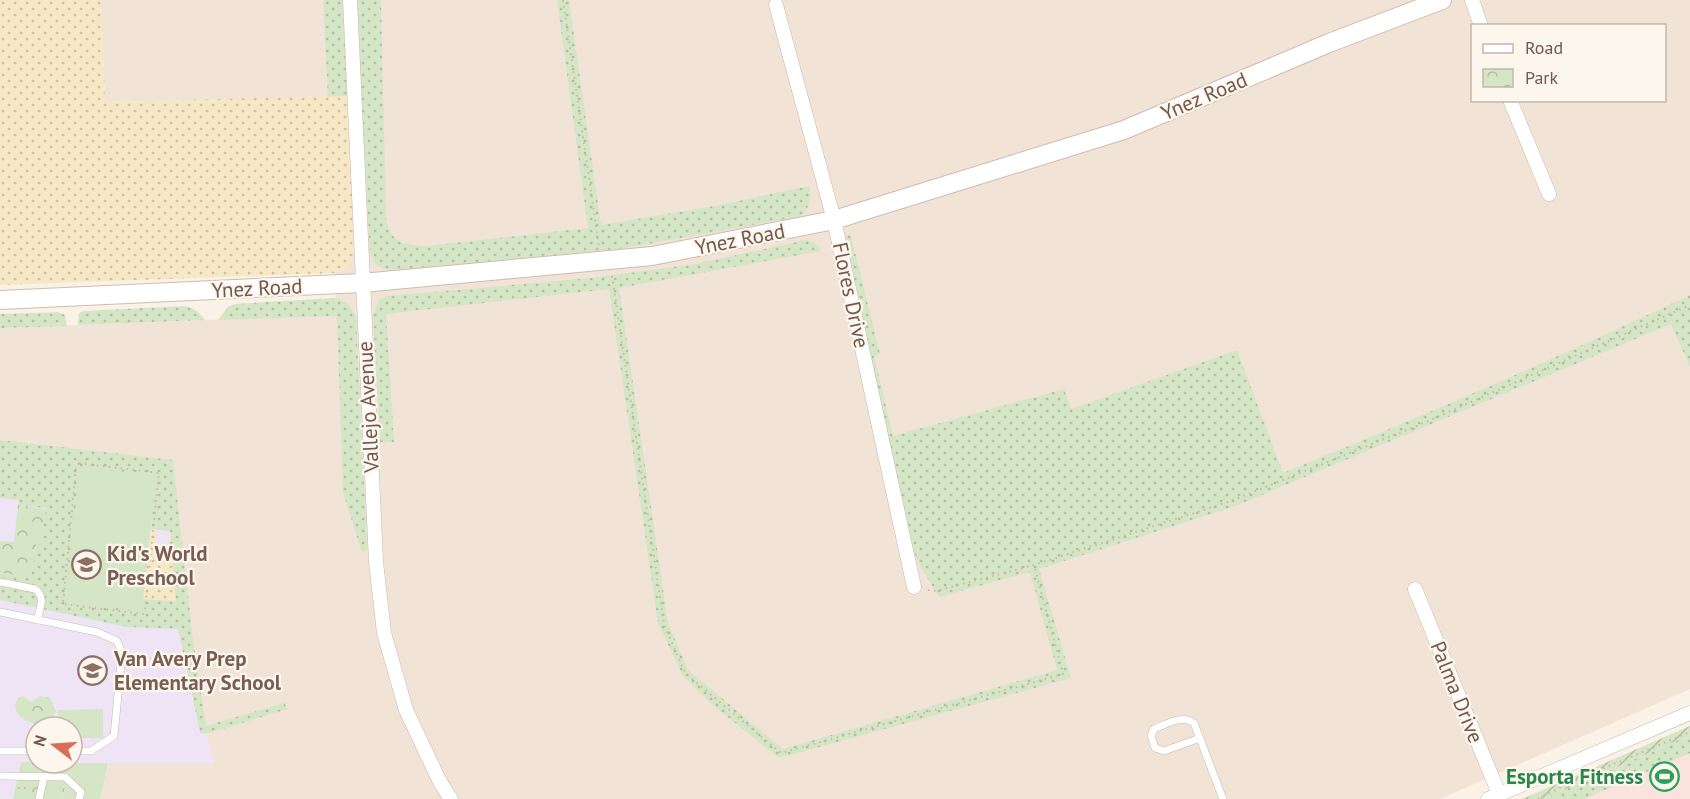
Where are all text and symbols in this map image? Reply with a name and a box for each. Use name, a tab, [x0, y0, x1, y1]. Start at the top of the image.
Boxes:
legend	[1471, 24, 1666, 102]
text: Road	[1525, 36, 1563, 59]
street label: Ynez Road	[1157, 66, 1251, 126]
text: Park	[1525, 66, 1558, 89]
street label: Ynez Road	[693, 217, 787, 261]
street label: Flores Drive	[827, 240, 875, 350]
street label: Ynez Road	[211, 272, 303, 304]
street label: Vallejo Avenue	[351, 341, 385, 474]
place label: Kid's World Preschool	[107, 540, 208, 591]
school or university icon: Kid's World Preschool	[70, 549, 102, 581]
street label: Palma Drive	[1424, 637, 1490, 747]
place label: Van Avery Prep Elementary School	[113, 645, 282, 696]
school or university icon: Van Avery Prep Elementary School	[77, 654, 109, 686]
north arrow	[24, 715, 84, 775]
text: N	[29, 733, 51, 749]
sports icon: Esporta Fitness	[1648, 760, 1680, 792]
place label: Esporta Fitness	[1506, 763, 1643, 790]

